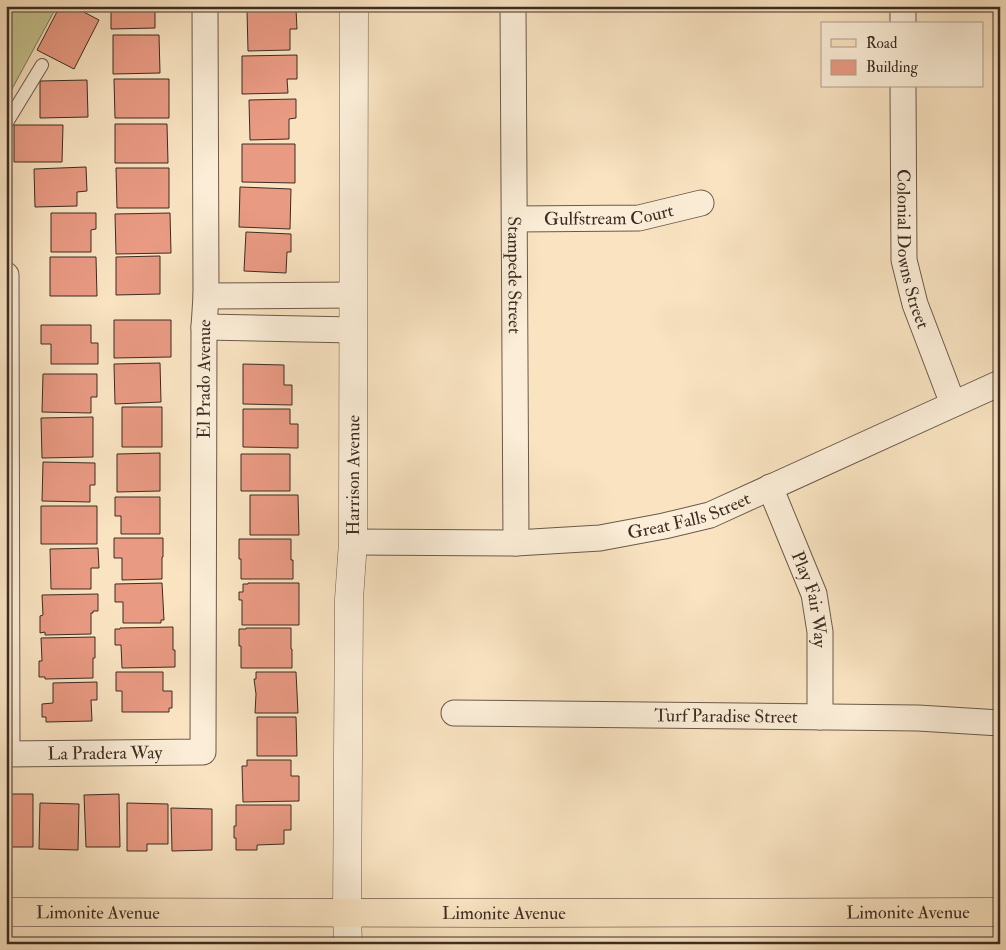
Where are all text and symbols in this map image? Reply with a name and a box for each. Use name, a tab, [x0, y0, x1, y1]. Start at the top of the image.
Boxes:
legend	[821, 22, 984, 88]
text: Road	[866, 34, 898, 53]
text: Building	[866, 58, 918, 77]
street label: Colonial Downs Street	[891, 169, 934, 332]
street label: Gulfstream Court	[544, 199, 676, 231]
street label: Stampede Street	[502, 216, 526, 334]
street label: El Prado Avenue	[193, 318, 217, 439]
street label: Harrison Avenue	[342, 414, 365, 535]
street label: Great Falls Street	[626, 487, 754, 545]
street label: Play Fair Way	[786, 548, 831, 649]
street label: Turf Paradise Street	[654, 704, 798, 729]
street label: La Pradera Way	[47, 741, 164, 766]
street label: Limonite Avenue	[36, 901, 160, 925]
street label: Limonite Avenue	[846, 901, 970, 924]
street label: Limonite Avenue	[442, 902, 566, 925]

